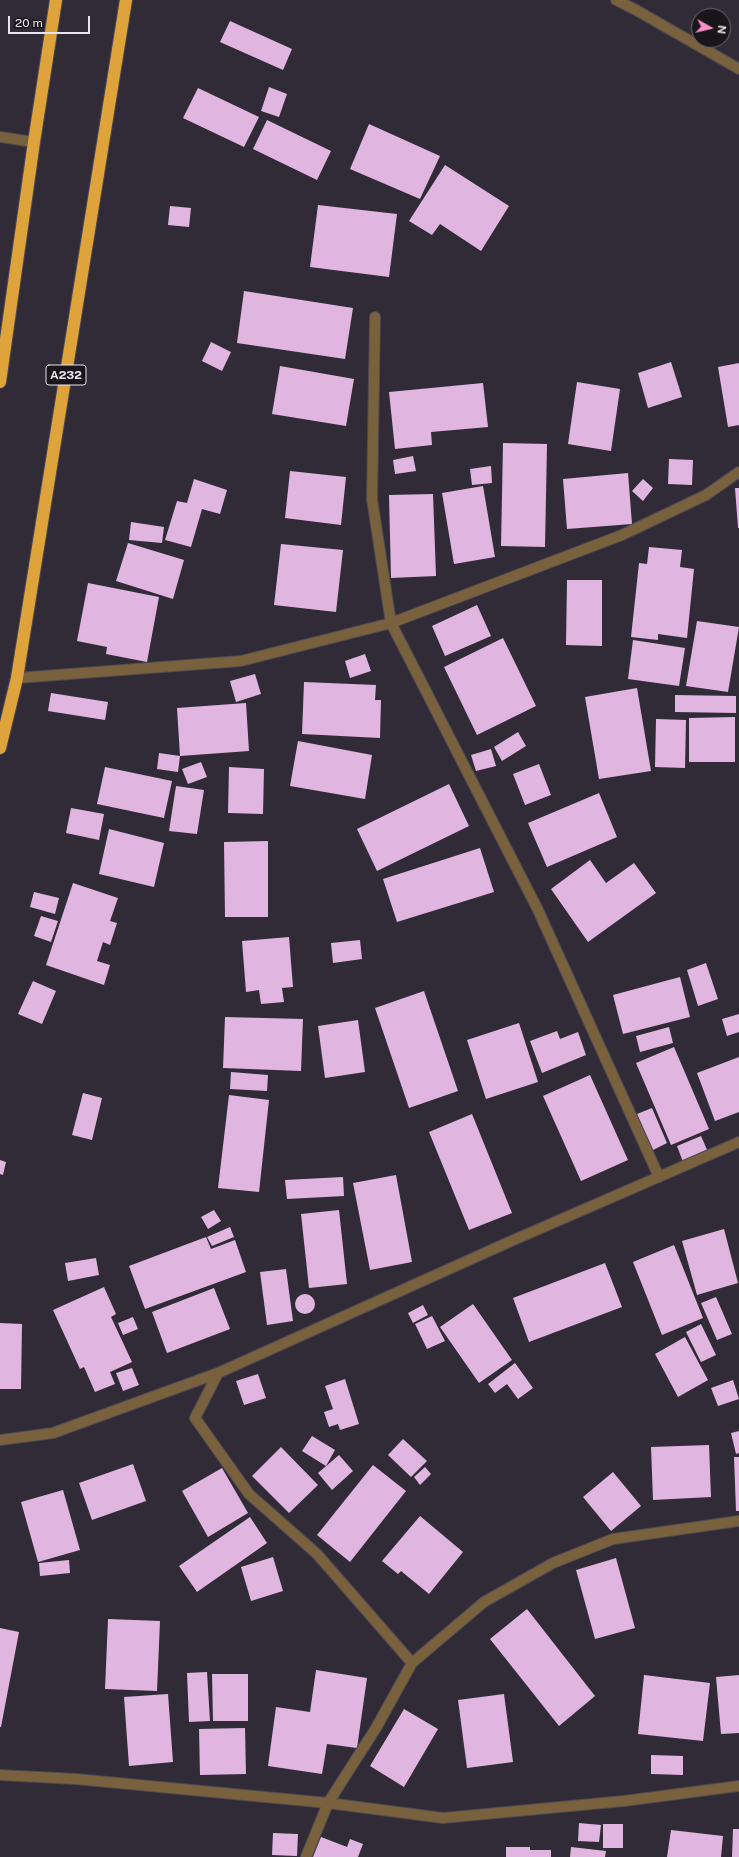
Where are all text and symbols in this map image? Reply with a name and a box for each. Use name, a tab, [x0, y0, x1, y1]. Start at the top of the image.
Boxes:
scale bar	[10, 8, 92, 34]
north arrow	[691, 8, 731, 48]
text: 20 m	[15, 16, 43, 30]
text: N	[715, 24, 728, 35]
road number: A232	[46, 365, 86, 385]

